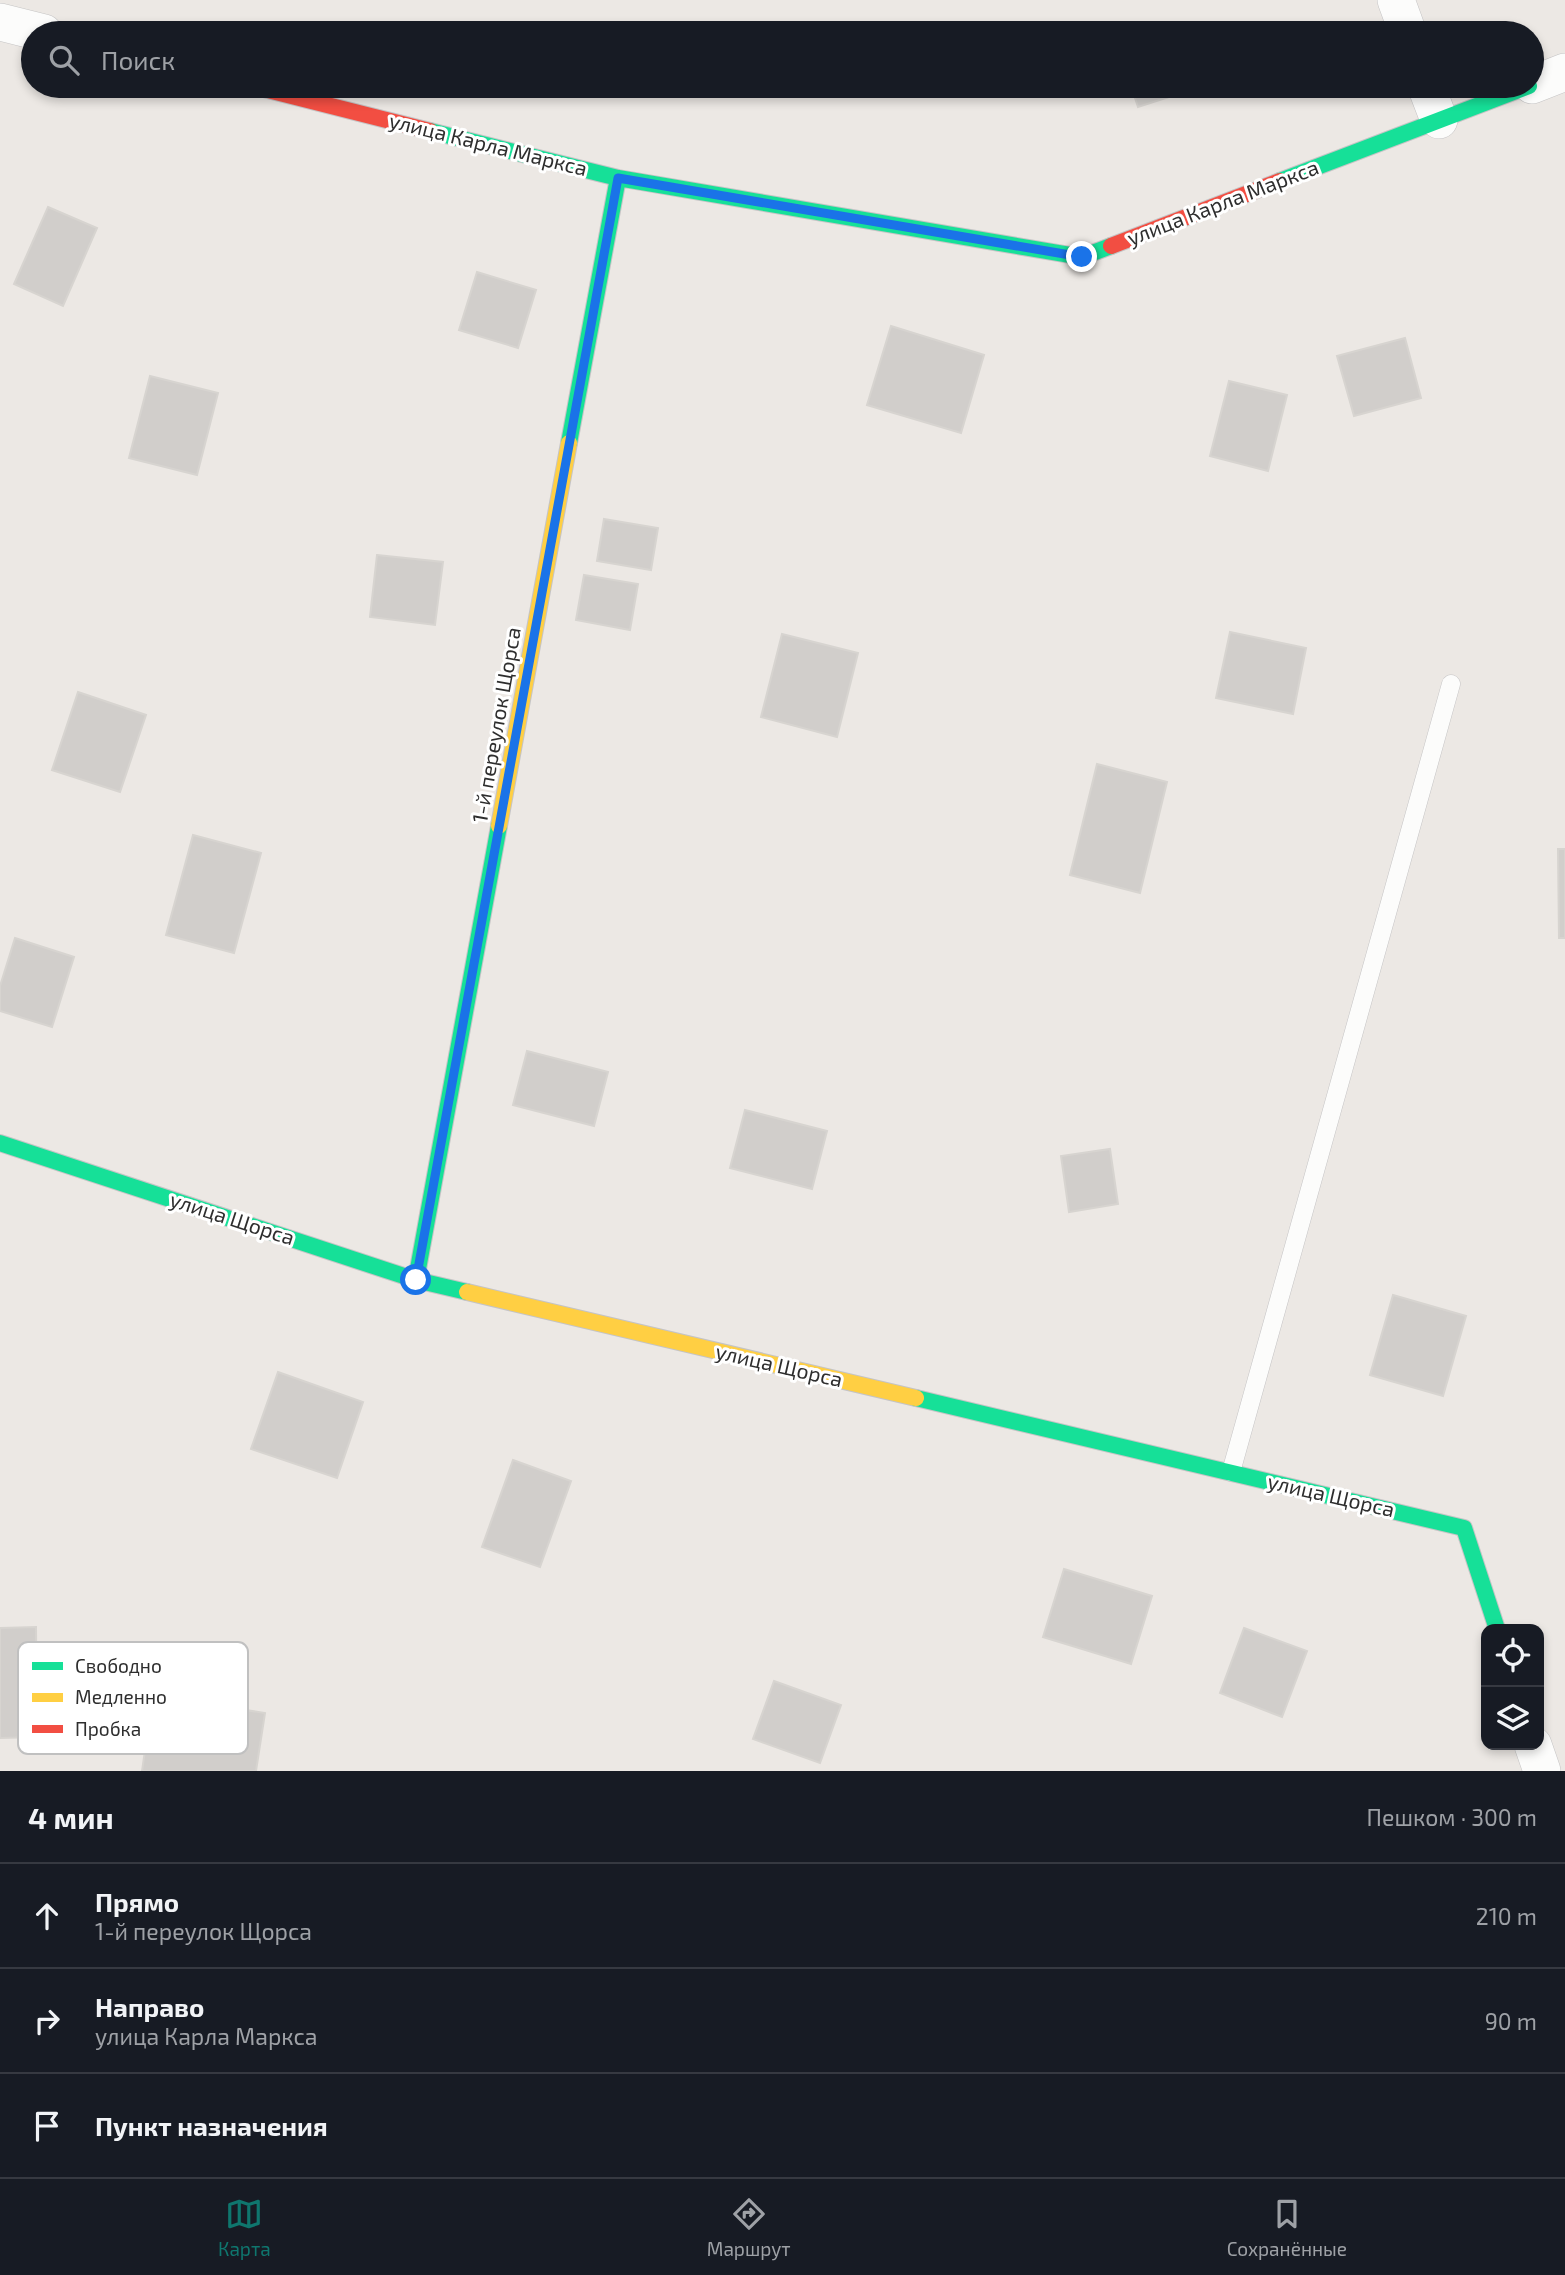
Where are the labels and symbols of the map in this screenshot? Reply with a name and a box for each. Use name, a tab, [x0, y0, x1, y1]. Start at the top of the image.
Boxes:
street label: улица Карла Маркса	[387, 107, 590, 181]
street label: улица Карла Маркса	[1123, 154, 1322, 251]
route end	[1066, 241, 1097, 272]
street label: 1-й переулок Щорса	[466, 625, 526, 825]
street label: улица Щорса	[167, 1186, 298, 1250]
route start	[400, 1264, 431, 1295]
street label: улица Щорса	[713, 1338, 845, 1392]
street label: улица Щорса	[1265, 1468, 1397, 1522]
legend	[18, 1642, 248, 1754]
text: Свободно	[75, 1654, 162, 1677]
text: Медленно	[75, 1685, 167, 1708]
text: Пробка	[75, 1717, 141, 1740]

